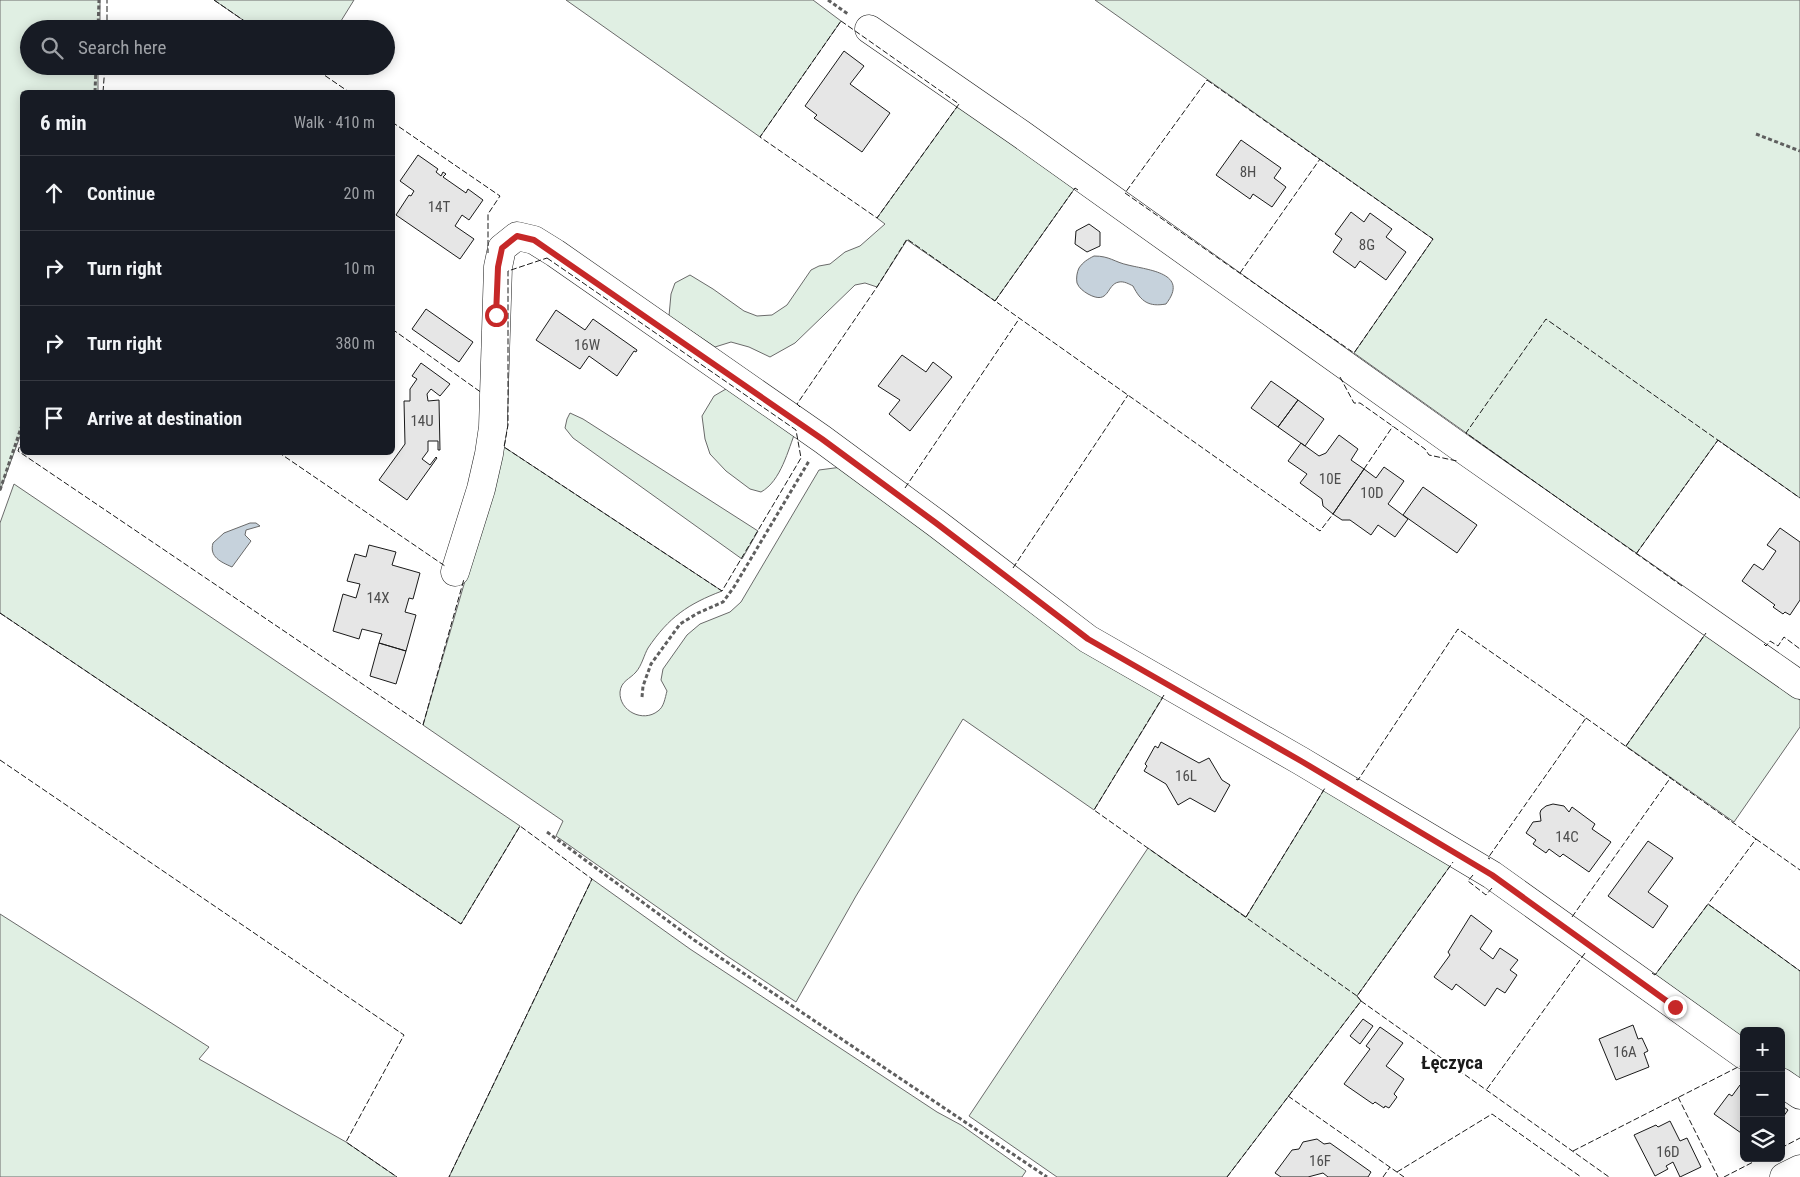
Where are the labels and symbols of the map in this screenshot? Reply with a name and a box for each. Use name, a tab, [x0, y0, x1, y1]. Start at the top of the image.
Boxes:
house number: 8H	[1240, 163, 1256, 181]
house number: 14T	[428, 198, 450, 216]
house number: 8G	[1359, 236, 1375, 254]
route start	[485, 304, 508, 327]
house number: 16W	[574, 336, 601, 354]
house number: 14U	[410, 412, 434, 430]
house number: 10E	[1319, 470, 1341, 488]
house number: 10D	[1360, 484, 1384, 502]
house number: 14X	[366, 589, 390, 607]
house number: 16L	[1175, 767, 1197, 785]
house number: 14C	[1555, 828, 1579, 846]
route end	[1664, 996, 1687, 1019]
house number: 16A	[1613, 1043, 1637, 1061]
district label: Łęczyca	[1421, 1051, 1483, 1074]
house number: 16D	[1656, 1143, 1680, 1161]
house number: 16F	[1309, 1152, 1331, 1170]

